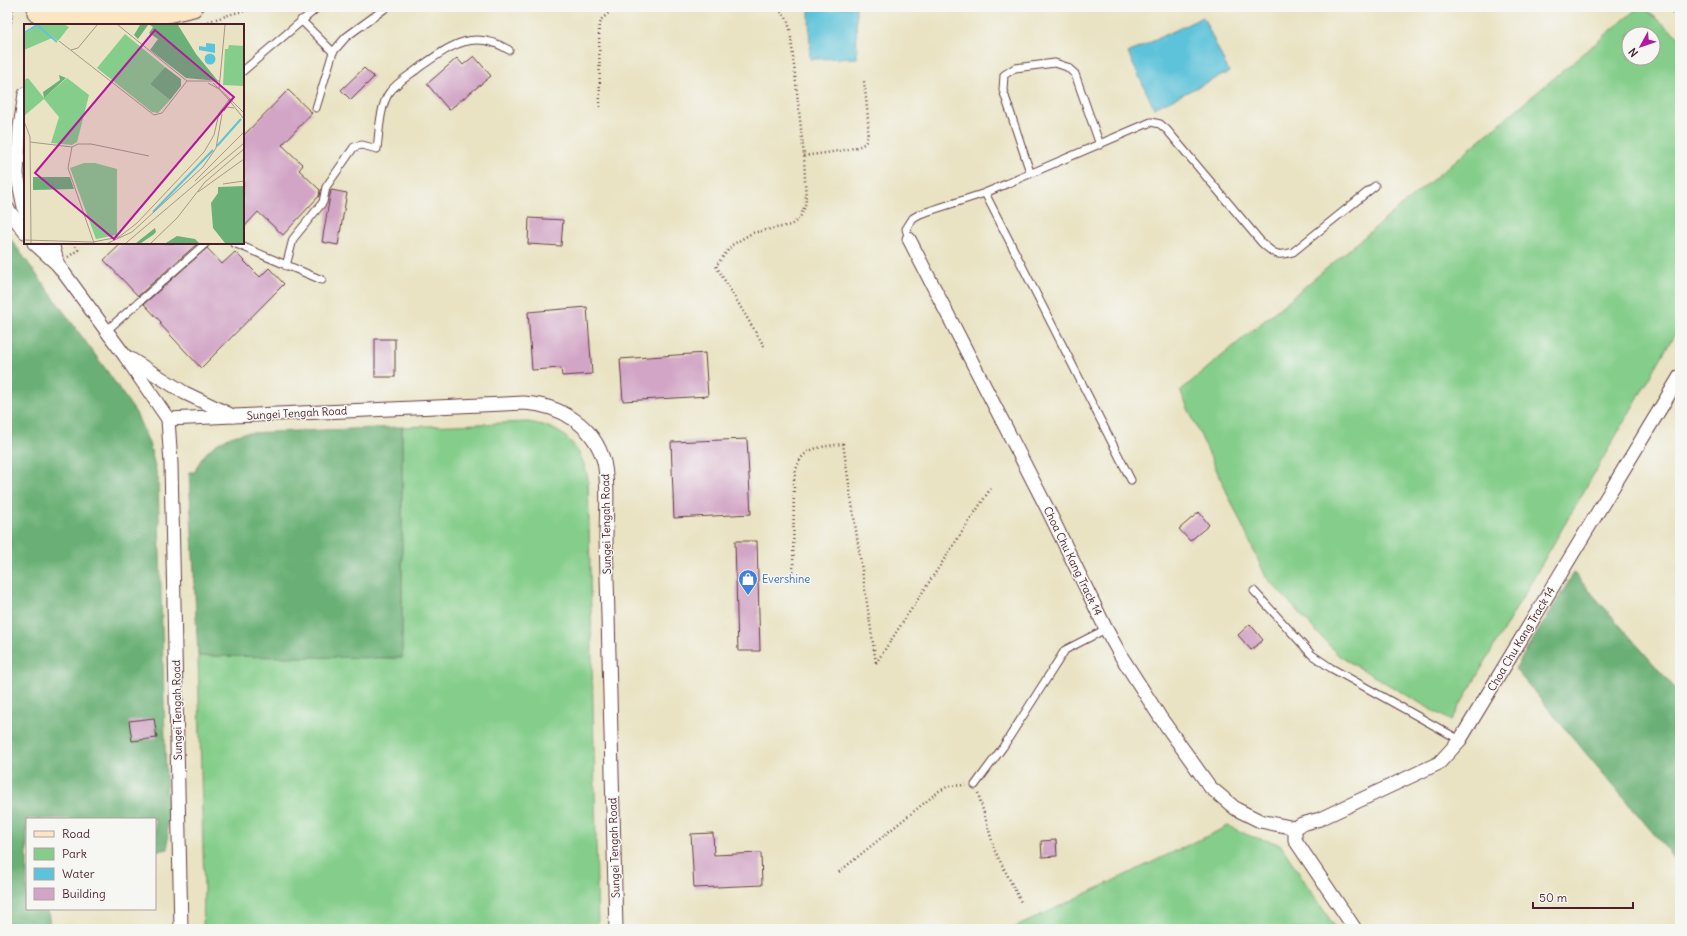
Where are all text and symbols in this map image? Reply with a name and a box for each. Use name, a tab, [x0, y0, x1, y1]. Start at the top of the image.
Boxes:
inset map	[24, 24, 244, 244]
north arrow	[1621, 26, 1661, 66]
text: N	[1626, 45, 1641, 60]
street label: Sungei Tengah Road	[246, 403, 348, 423]
street label: Sungei Tengah Road	[598, 473, 614, 574]
street label: Choa Chu Kang Track 14	[1041, 504, 1105, 618]
shop icon: Evershine	[737, 568, 759, 596]
place label: Evershine	[762, 572, 810, 586]
street label: Choa Chu Kang Track 14	[1484, 584, 1558, 694]
street label: Sungei Tengah Road	[169, 659, 185, 760]
street label: Sungei Tengah Road	[605, 797, 623, 898]
legend	[26, 818, 156, 910]
text: Road	[62, 826, 90, 841]
text: Park	[62, 846, 87, 861]
text: Water	[62, 866, 95, 881]
scale bar	[1533, 884, 1633, 910]
text: Building	[62, 886, 106, 901]
text: 50 m	[1539, 890, 1568, 905]

